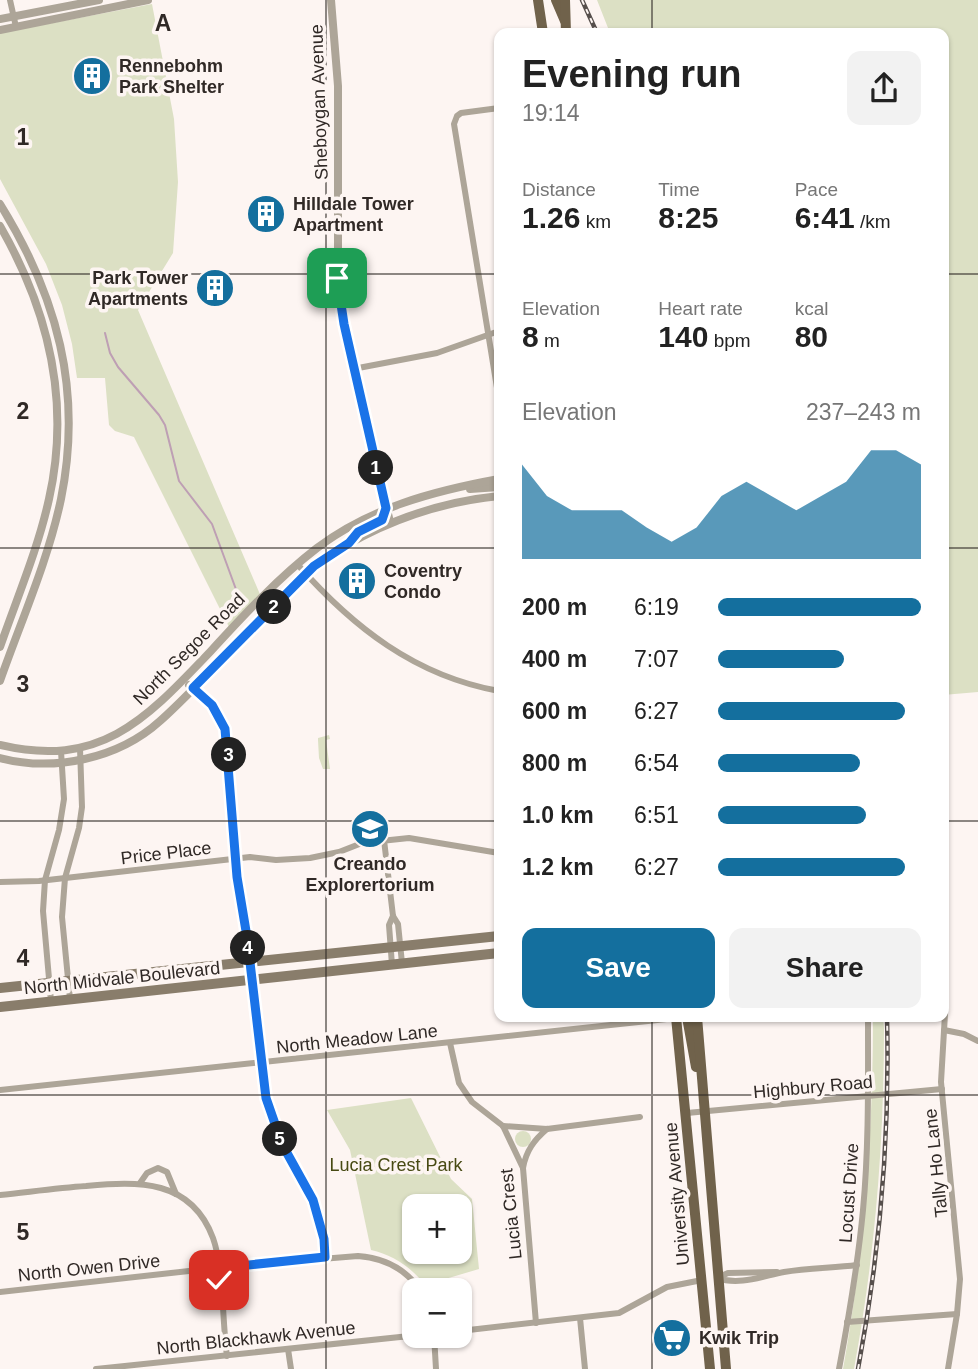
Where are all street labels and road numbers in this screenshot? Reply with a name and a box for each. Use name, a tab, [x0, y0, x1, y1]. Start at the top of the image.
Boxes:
street label: Sheboygan Avenue	[306, 24, 332, 180]
street label: North Segoe Road	[129, 589, 249, 709]
street label: Price Place	[120, 838, 212, 868]
street label: North Midvale Boulevard	[23, 958, 221, 998]
street label: North Meadow Lane	[275, 1021, 439, 1057]
street label: Highbury Road	[752, 1072, 874, 1102]
street label: Tally Ho Lane	[920, 1108, 952, 1218]
street label: University Avenue	[661, 1122, 693, 1266]
street label: Locust Drive	[836, 1142, 862, 1244]
street label: Lucia Crest	[496, 1168, 526, 1260]
street label: North Owen Drive	[17, 1251, 161, 1285]
street label: North Blackhawk Avenue	[156, 1318, 356, 1358]

